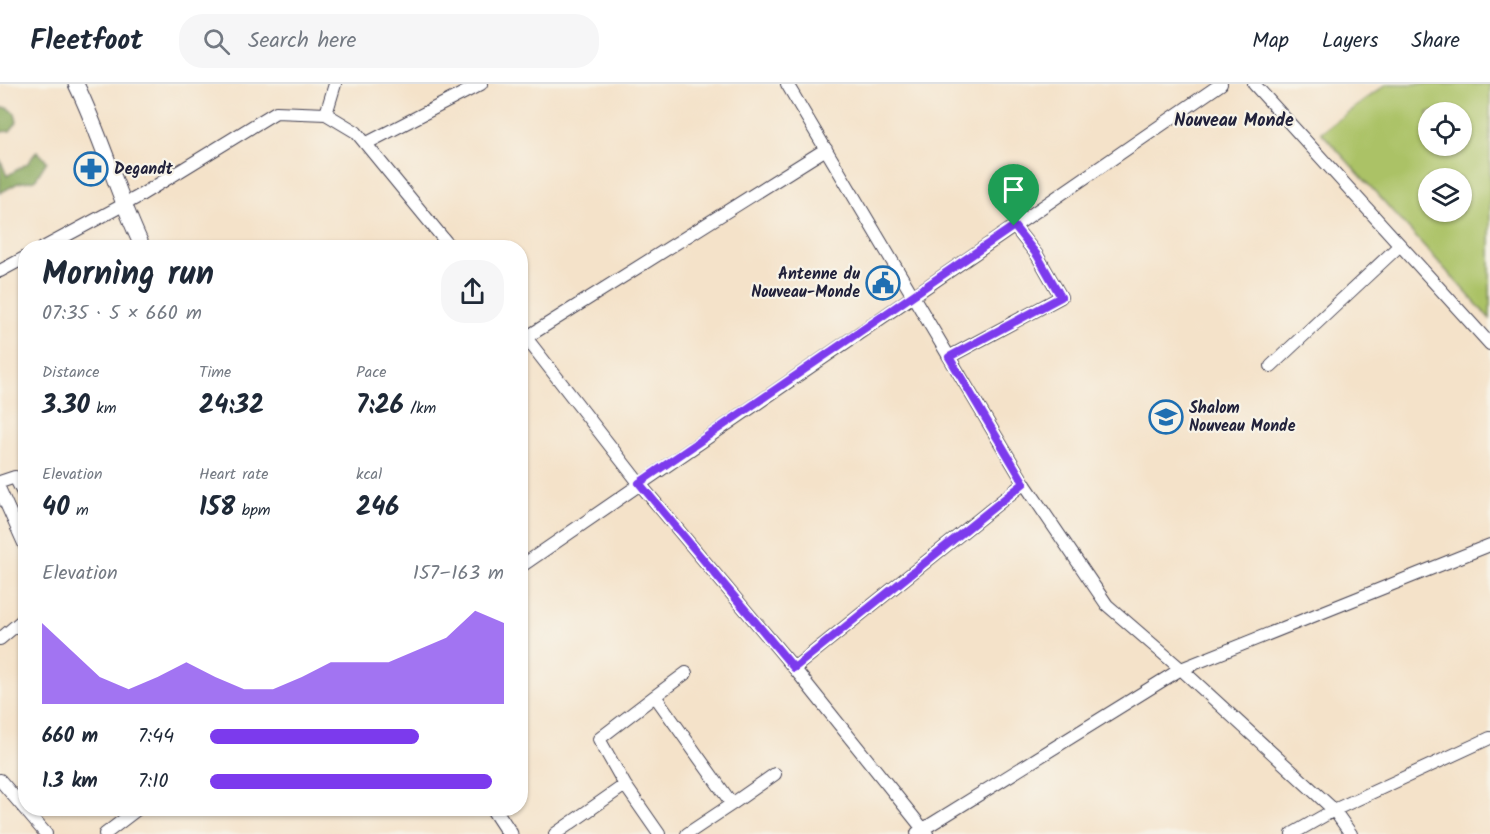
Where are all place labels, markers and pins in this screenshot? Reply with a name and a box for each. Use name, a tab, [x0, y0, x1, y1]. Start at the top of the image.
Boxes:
pharmacy icon: Degandt	[73, 151, 109, 187]
place label: Degandt	[114, 157, 174, 182]
pin	[988, 164, 1039, 226]
place label: Antenne du Nouveau-Monde	[751, 262, 860, 305]
public building icon: Antenne du Nouveau-Monde	[865, 265, 901, 301]
place label: Shalom Nouveau Monde	[1189, 396, 1296, 439]
school or university icon: Shalom Nouveau Monde	[1148, 399, 1184, 435]

